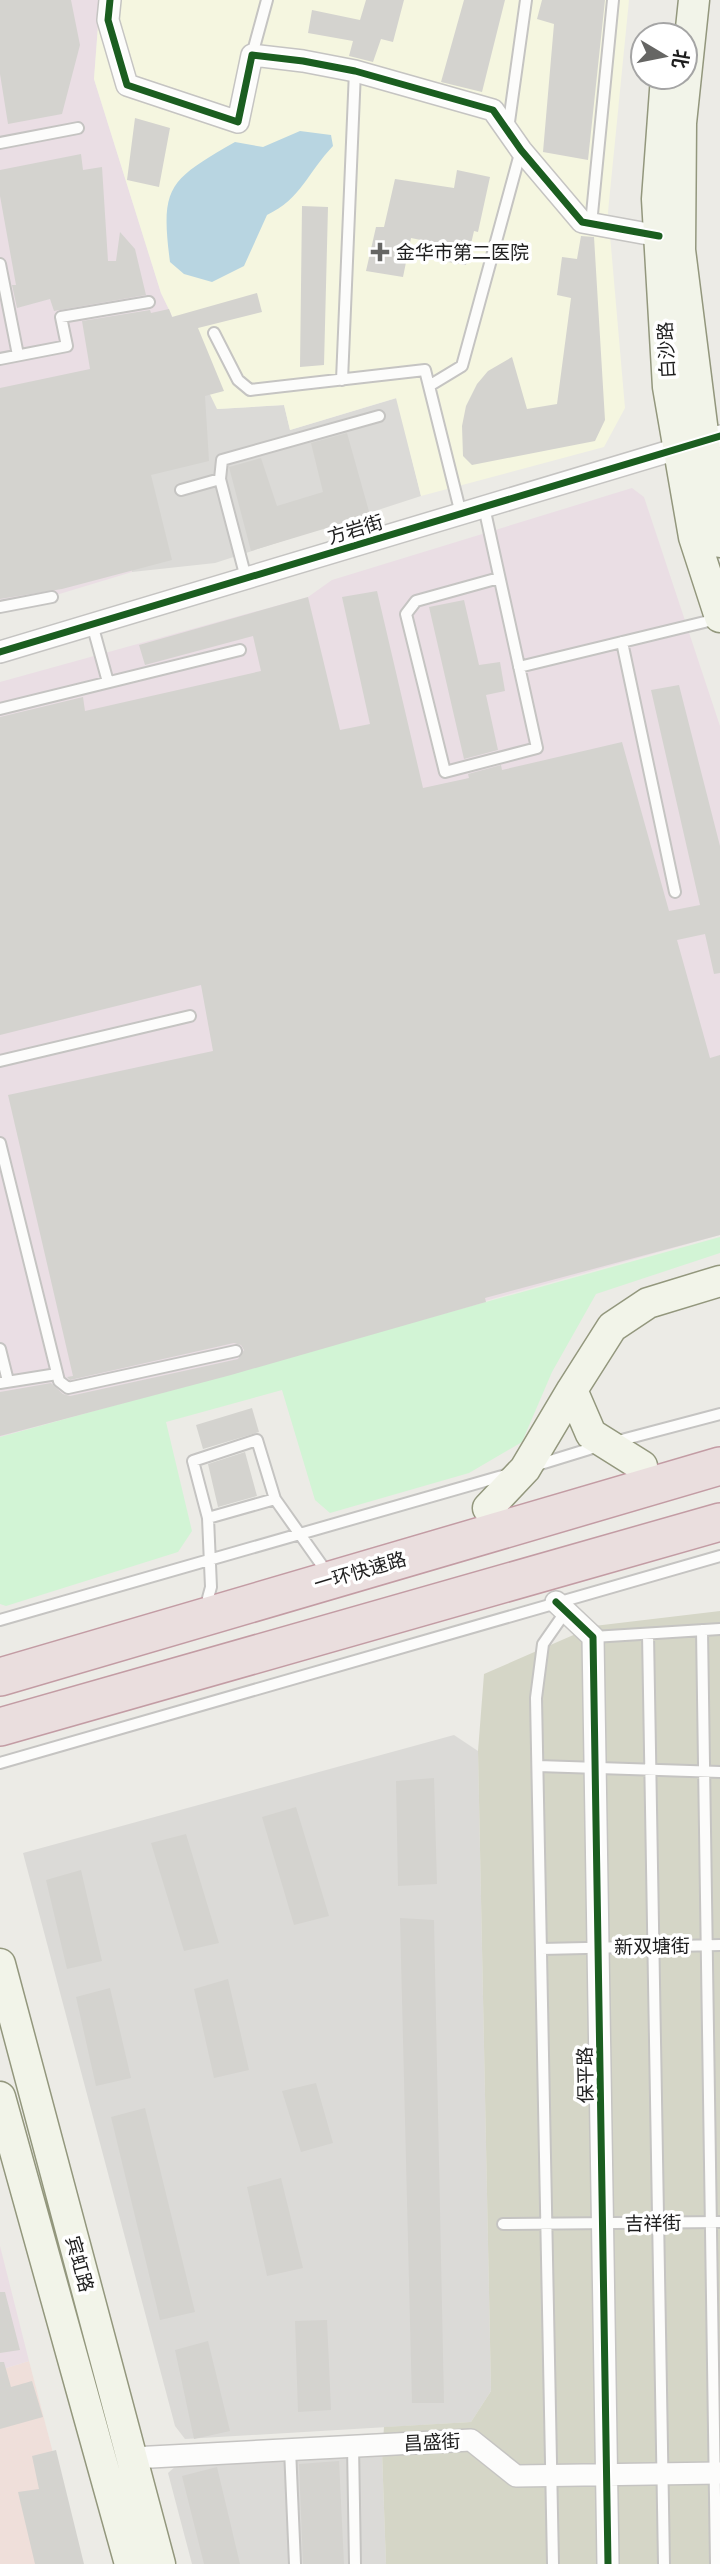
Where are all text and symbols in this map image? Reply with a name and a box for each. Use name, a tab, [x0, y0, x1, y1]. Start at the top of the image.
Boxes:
north arrow	[629, 21, 699, 91]
text: 北	[668, 48, 693, 70]
place label: 金华市第二医院	[396, 241, 529, 263]
marker: 金华市第二医院	[370, 242, 390, 262]
street label: 白沙路	[654, 321, 678, 379]
street label: 方岩街	[325, 510, 385, 548]
street label: 一环快速路	[311, 1547, 409, 1595]
street label: 新双塘街	[614, 1934, 690, 1958]
street label: 保平路	[574, 2046, 596, 2104]
street label: 吉祥街	[624, 2212, 682, 2234]
street label: 宾虹路	[62, 2234, 98, 2294]
street label: 昌盛街	[403, 2430, 461, 2454]

